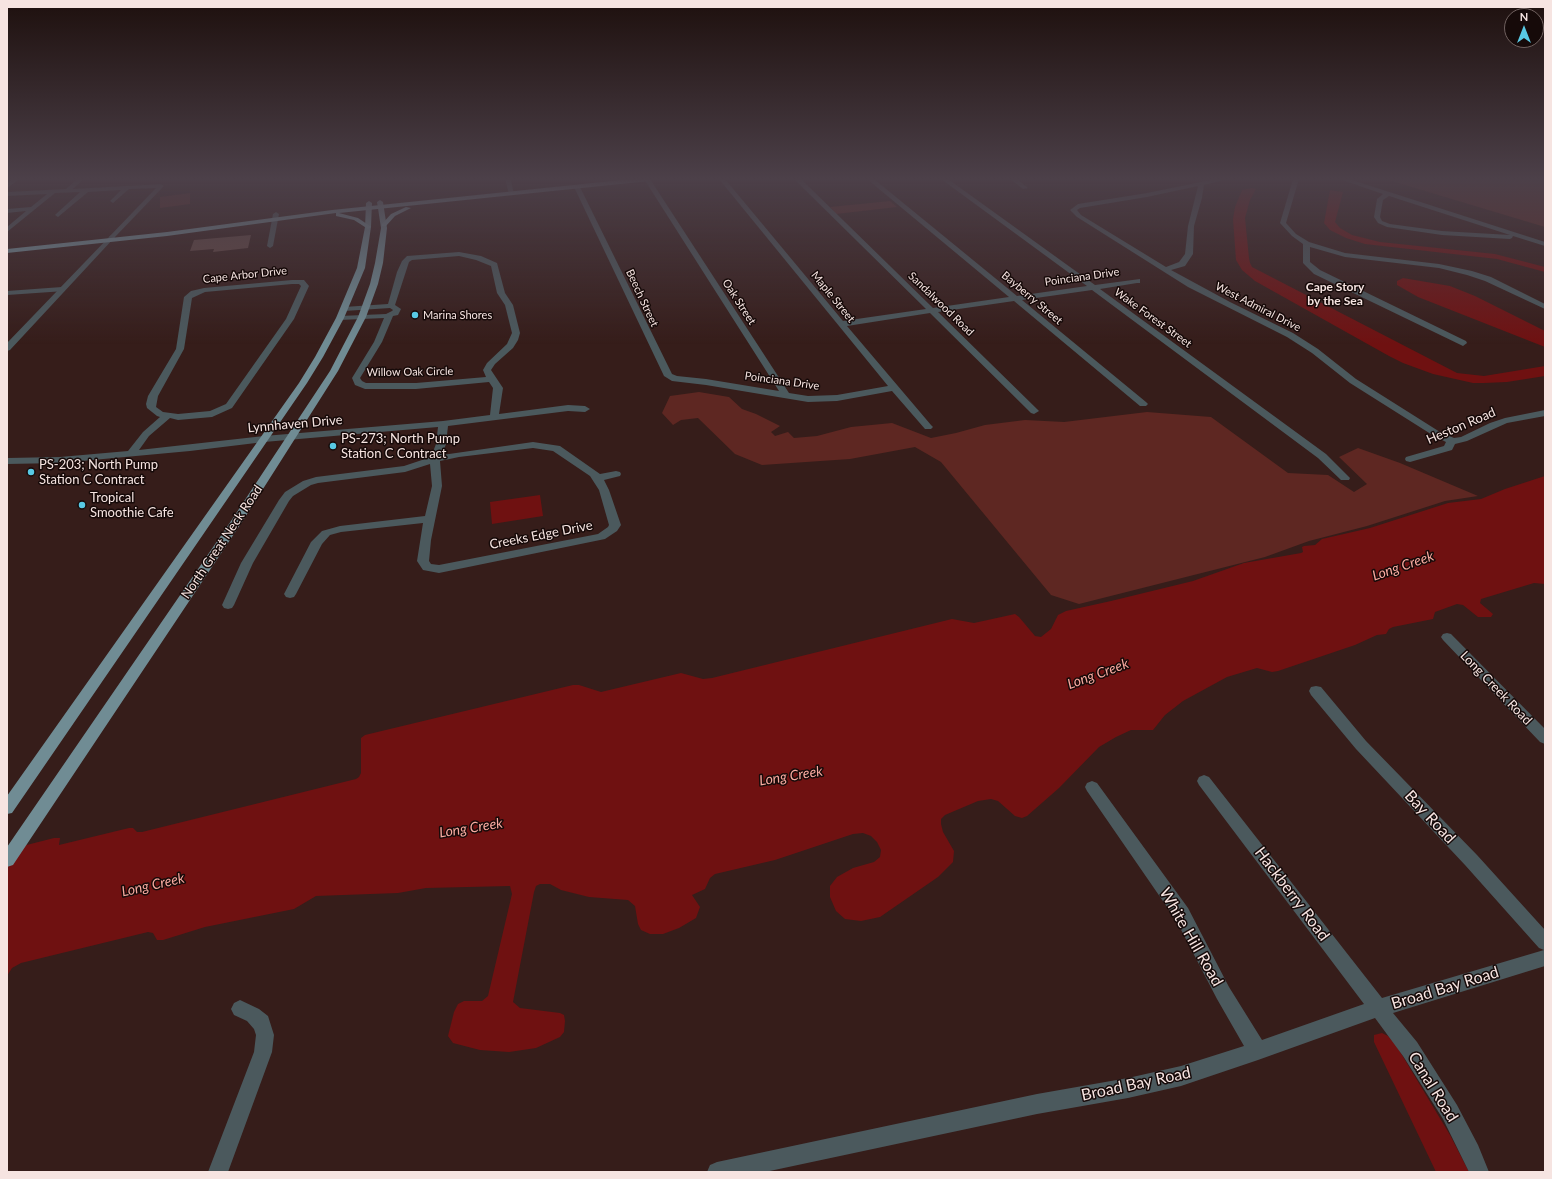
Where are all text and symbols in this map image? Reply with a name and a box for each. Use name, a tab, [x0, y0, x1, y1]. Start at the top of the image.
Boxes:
north arrow	[1504, 8, 1544, 48]
text: N	[1520, 10, 1528, 23]
street label: Cape Arbor Drive	[202, 264, 288, 286]
street label: Poinciana Drive	[1044, 265, 1120, 289]
street label: Beech Street	[623, 267, 661, 329]
street label: Maple Street	[808, 269, 858, 325]
street label: Sandalwood Road	[905, 269, 977, 339]
street label: Bayberry Street	[999, 269, 1065, 327]
street label: Oak Street	[719, 277, 759, 327]
street label: West Admiral Drive	[1213, 280, 1303, 334]
district label: Cape Story by the Sea	[1306, 280, 1364, 308]
street label: Wake Forest Street	[1112, 286, 1194, 350]
place label: Marina Shores	[423, 308, 492, 322]
marker: Marina Shores	[410, 310, 420, 320]
street label: Willow Oak Circle	[367, 365, 453, 379]
street label: Poinciana Drive	[744, 369, 820, 393]
street label: Heston Road	[1424, 404, 1498, 448]
street label: Lynnhaven Drive	[247, 412, 343, 436]
place label: PS-273; North Pump Station C Contract	[341, 431, 460, 462]
marker: PS-273; North Pump Station C Contract	[328, 441, 338, 451]
place label: PS-203; North Pump Station C Contract	[39, 457, 158, 488]
marker: PS-203; North Pump Station C Contract	[26, 467, 36, 477]
street label: North Great Neck Road	[178, 482, 266, 602]
place label: Tropical Smoothie Cafe	[90, 490, 174, 521]
marker: Tropical Smoothie Cafe	[77, 500, 87, 510]
street label: Creeks Edge Drive	[488, 517, 594, 553]
water label: Long Creek	[1370, 548, 1436, 584]
street label: Long Creek Road	[1457, 648, 1535, 728]
water label: Long Creek	[1065, 655, 1131, 693]
water label: Long Creek	[758, 763, 824, 789]
street label: Bay Road	[1401, 786, 1459, 848]
water label: Long Creek	[438, 815, 504, 841]
street label: Hackberry Road	[1250, 843, 1334, 945]
water label: Long Creek	[120, 870, 186, 900]
street label: White Hill Road	[1155, 884, 1227, 990]
street label: Broad Bay Road	[1389, 963, 1501, 1013]
street label: Canal Road	[1404, 1048, 1462, 1126]
street label: Broad Bay Road	[1079, 1063, 1193, 1105]

